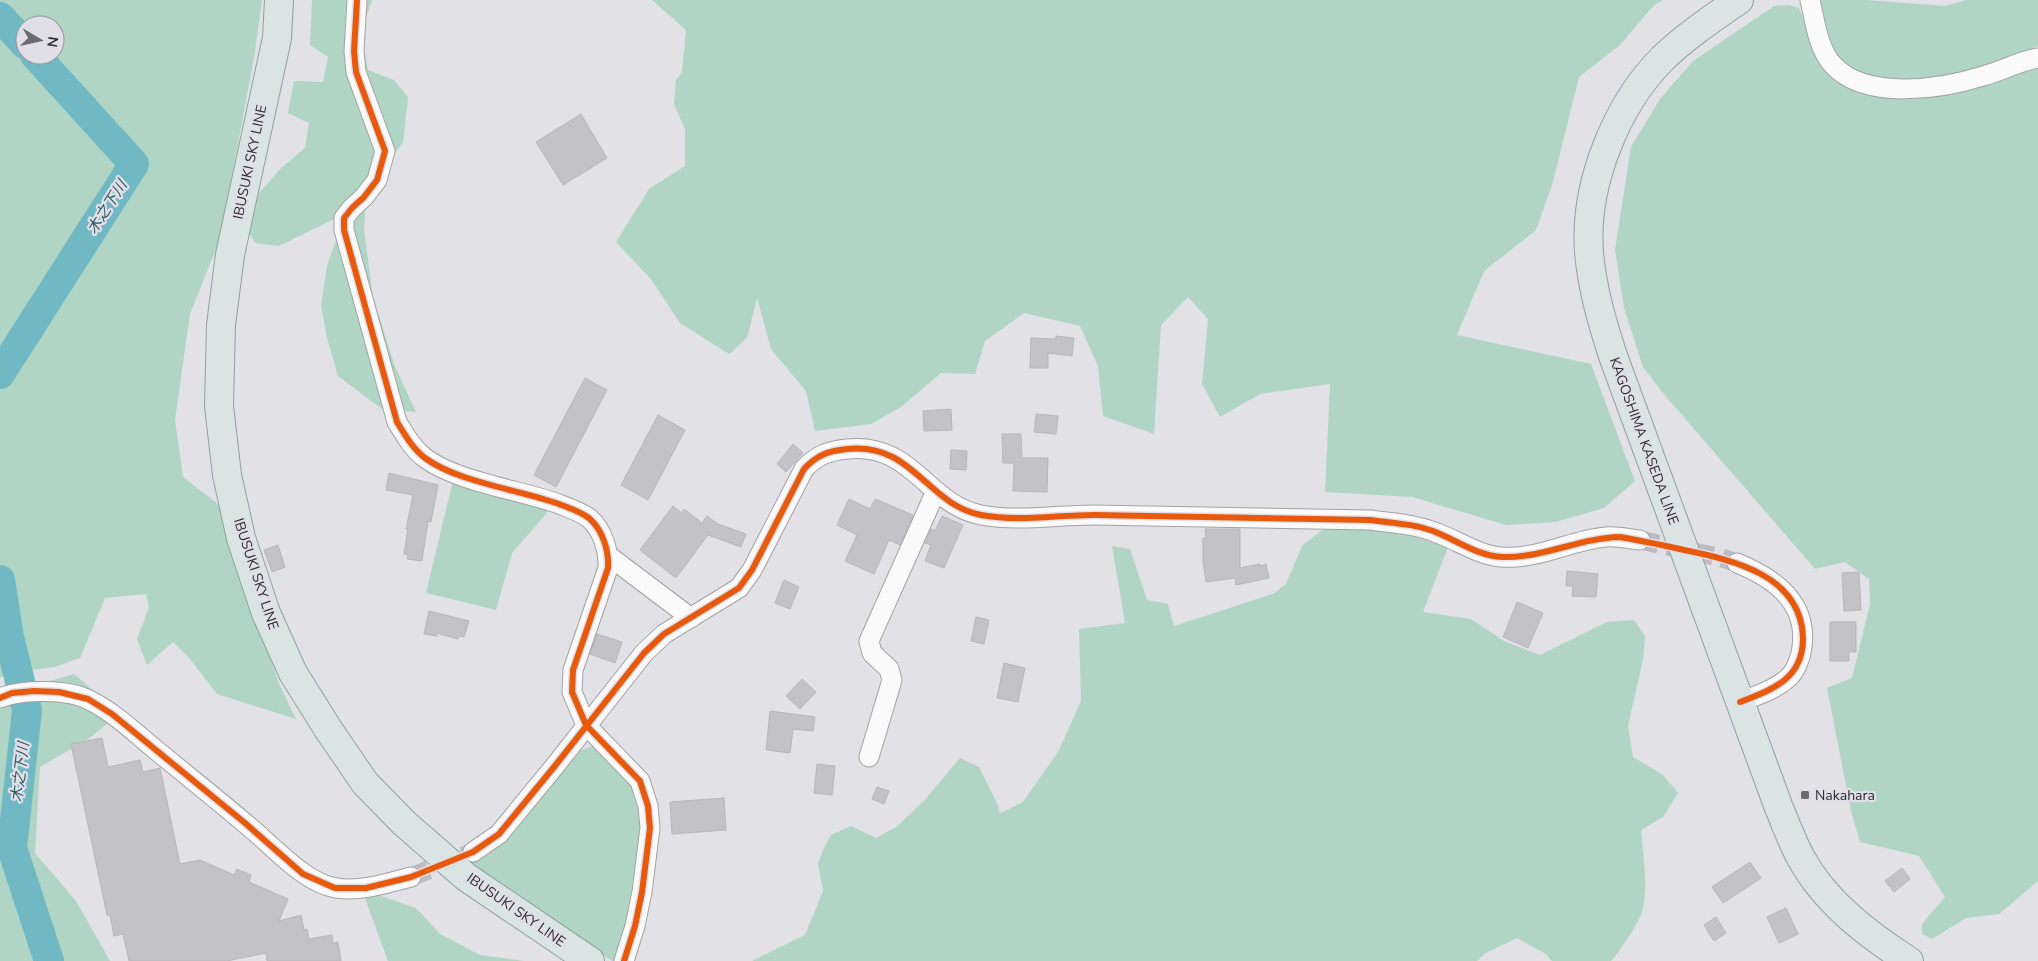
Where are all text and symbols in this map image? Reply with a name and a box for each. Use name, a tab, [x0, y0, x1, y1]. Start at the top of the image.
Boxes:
north arrow	[15, 15, 65, 65]
text: N	[42, 35, 63, 49]
street label: IBUSUKI SKY LINE	[229, 103, 271, 221]
water label: 木之下川	[82, 175, 133, 238]
street label: KAGOSHIMA KASEDA LINE	[1605, 355, 1683, 527]
street label: IBUSUKI SKY LINE	[229, 516, 283, 632]
water label: 木之下川	[6, 739, 34, 803]
place label: Nakahara	[1815, 786, 1875, 805]
marker: Nakahara	[1799, 789, 1811, 801]
street label: IBUSUKI SKY LINE	[463, 869, 569, 951]

